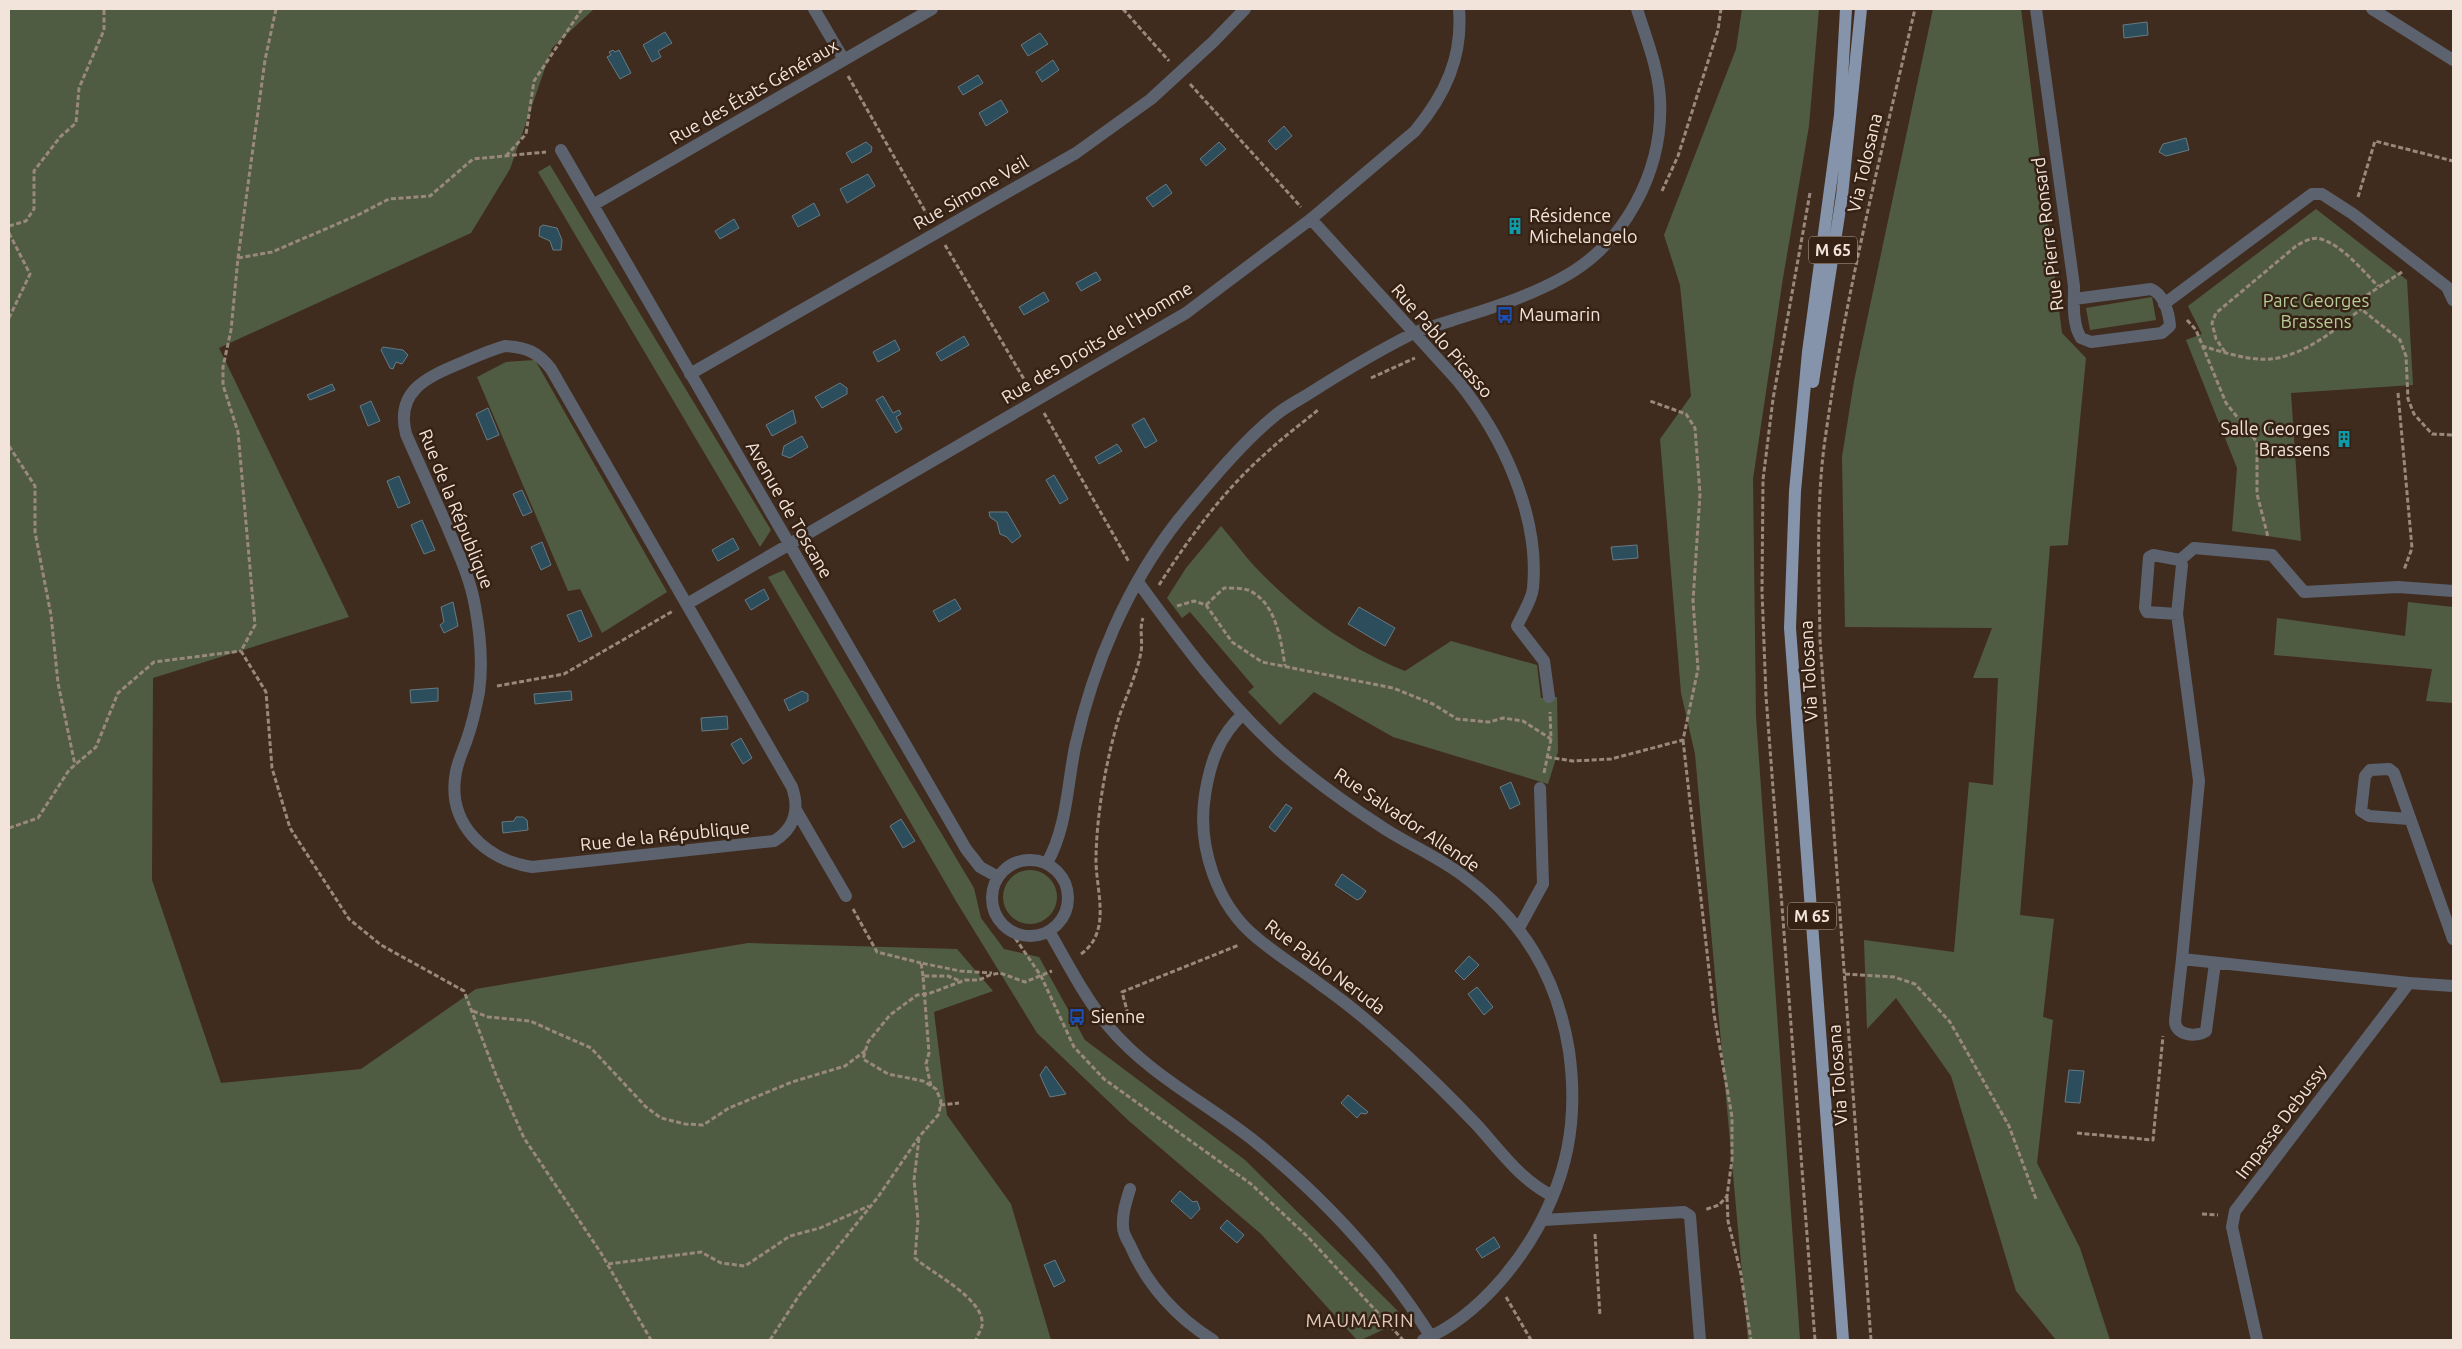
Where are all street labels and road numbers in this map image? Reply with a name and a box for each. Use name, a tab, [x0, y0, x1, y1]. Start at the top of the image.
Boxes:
street label: Rue des États Généraux	[665, 34, 841, 148]
street label: Via Tolosana	[1843, 111, 1885, 214]
street label: Rue Simone Veil	[909, 151, 1032, 233]
street label: Rue Pierre Ronsard	[2028, 156, 2066, 312]
road number: M 65	[1809, 236, 1857, 264]
street label: Rue des Droits de l'Homme	[997, 277, 1196, 407]
street label: Rue Pablo Picasso	[1388, 279, 1498, 401]
street label: Rue de la République	[416, 426, 498, 591]
street label: Avenue de Toscane	[743, 438, 837, 581]
street label: Via Tolosana	[1795, 620, 1821, 722]
street label: Rue Salvador Allende	[1331, 763, 1484, 875]
street label: Rue de la République	[579, 816, 751, 854]
road number: M 65	[1788, 902, 1836, 929]
street label: Rue Pablo Neruda	[1262, 915, 1390, 1018]
street label: Via Tolosana	[1823, 1024, 1851, 1126]
street label: Impasse Debussy	[2231, 1060, 2330, 1182]

